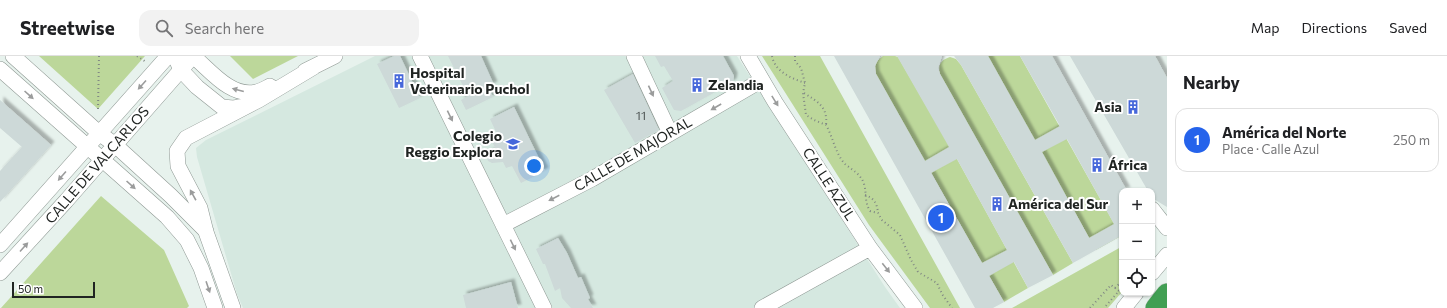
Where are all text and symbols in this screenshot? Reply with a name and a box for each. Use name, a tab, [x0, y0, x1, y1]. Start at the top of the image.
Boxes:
search box	[139, 10, 419, 46]
text: Streetwise	[20, 16, 115, 39]
icon: search	[153, 17, 175, 39]
text: Search here	[185, 19, 264, 37]
text: Map	[1251, 19, 1280, 36]
text: Directions	[1302, 19, 1367, 36]
text: Saved	[1389, 19, 1427, 36]
place label: Hospital Veterinario Puchol	[410, 64, 530, 97]
text: Nearby	[1183, 72, 1240, 93]
building icon: Hospital Veterinario Puchol	[391, 73, 407, 89]
place label: Zelandia	[708, 76, 764, 93]
building icon: Zelandia	[689, 77, 705, 93]
one-way arrow	[137, 80, 147, 90]
one-way arrow	[648, 86, 654, 98]
one-way arrow	[232, 87, 244, 93]
one-way arrow	[24, 90, 34, 100]
one-way arrow	[772, 96, 779, 107]
place label: Asia	[1094, 98, 1122, 115]
building icon: Asia	[1125, 99, 1141, 115]
street label: CALLE DE VALCARLOS	[41, 103, 152, 227]
one-way arrow	[710, 103, 722, 110]
house number: 11	[636, 108, 646, 122]
one-way arrow	[447, 110, 453, 122]
street label: CALLE DE MAJORAL	[571, 113, 695, 194]
text: América del Norte	[1222, 123, 1346, 141]
place label: Colegio Reggio Explora	[405, 127, 502, 160]
text: 1	[1194, 132, 1200, 148]
text: 250 m	[1393, 132, 1430, 148]
school or university icon: Colegio Reggio Explora	[505, 136, 521, 152]
text: Place · Calle Azul	[1222, 141, 1319, 157]
street label: CALLE AZUL	[800, 144, 859, 223]
your location	[524, 156, 544, 176]
place label: África	[1108, 156, 1147, 173]
building icon: África	[1089, 157, 1105, 173]
one-way arrow	[57, 171, 66, 181]
one-way arrow	[127, 180, 136, 189]
map controls	[1119, 188, 1155, 296]
button: +	[1119, 188, 1155, 224]
one-way arrow	[190, 189, 197, 201]
one-way arrow	[549, 195, 560, 201]
place label: América del Sur	[1008, 195, 1109, 212]
building icon: América del Sur	[989, 196, 1005, 212]
pin: 1	[928, 203, 954, 233]
button: −	[1119, 224, 1155, 260]
one-way arrow	[510, 240, 516, 251]
one-way arrow	[20, 241, 29, 252]
button: locate	[1119, 260, 1155, 296]
one-way arrow	[881, 263, 890, 274]
scale bar	[12, 280, 95, 299]
one-way arrow	[205, 281, 211, 293]
text: 50 m	[18, 282, 43, 295]

